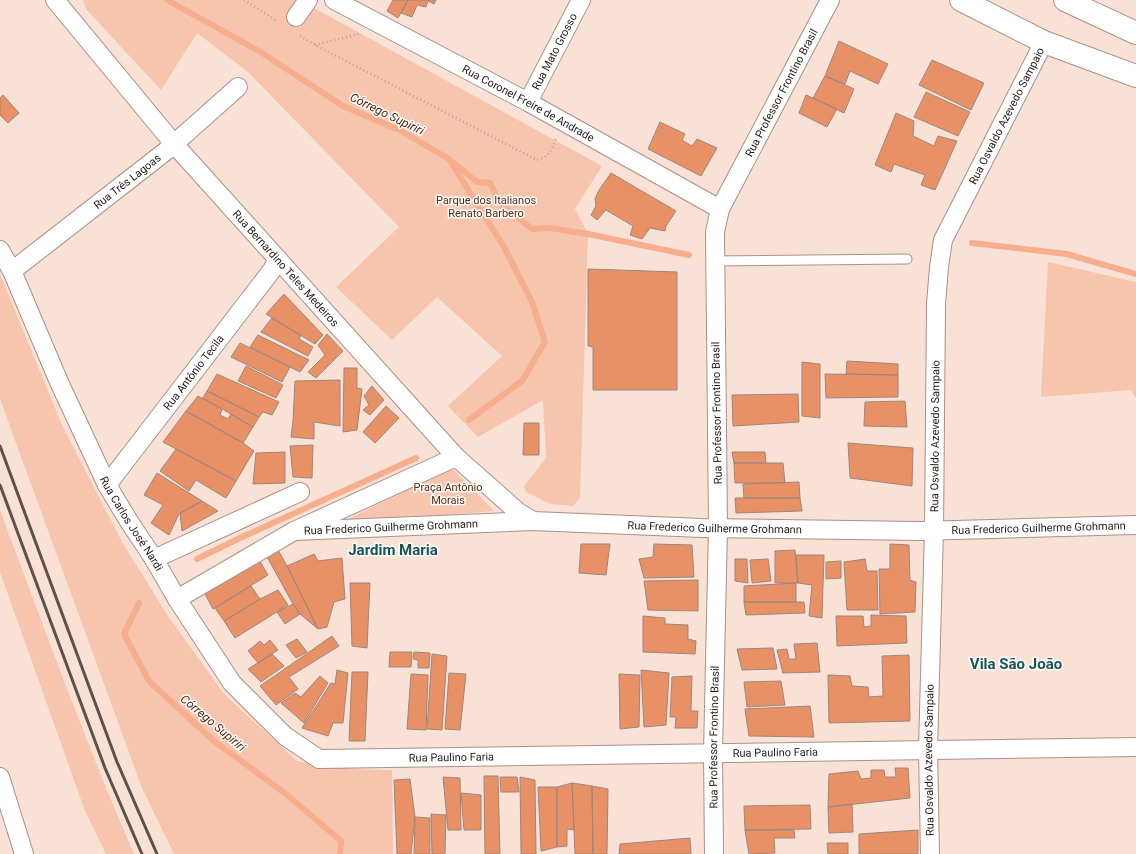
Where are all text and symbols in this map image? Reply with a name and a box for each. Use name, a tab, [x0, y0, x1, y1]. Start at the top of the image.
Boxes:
street label: Rua Mato Grosso	[529, 11, 580, 92]
street label: Rua Professor Frontino Brasil	[742, 26, 820, 159]
street label: Rua Osvaldo Azevedo Sampaio	[966, 45, 1047, 186]
street label: Rua Coronel Freire de Andrade	[460, 62, 597, 144]
water label: Córrego Supiriri	[348, 90, 426, 138]
street label: Rua Três Lagoas	[91, 151, 164, 211]
park label: Parque dos Italianos Renato Barbero	[436, 194, 536, 220]
street label: Rua Bernardino Teles Medeiros	[230, 207, 342, 329]
street label: Rua Antônio Tecila	[161, 332, 226, 412]
street label: Rua Professor Frontino Brasil	[709, 342, 725, 484]
street label: Rua Osvaldo Azevedo Sampaio	[928, 360, 942, 512]
street label: Rua Carlos José Nardi	[97, 474, 166, 573]
park label: Praça Antônio Morais	[414, 481, 482, 507]
street label: Rua Frederico Guilherme Grohmann	[304, 517, 478, 537]
street label: Rua Frederico Guilherme Grohmann	[627, 518, 802, 536]
street label: Rua Frederico Guilherme Grohmann	[951, 519, 1126, 537]
district label: Jardim Maria	[348, 541, 438, 559]
district label: Vila São João	[970, 655, 1062, 673]
street label: Rua Professor Frontino Brasil	[706, 665, 721, 808]
street label: Rua Osvaldo Azevedo Sampaio	[921, 684, 936, 836]
water label: Córrego Supiriri	[178, 692, 248, 754]
street label: Rua Paulino Faria	[733, 745, 818, 759]
street label: Rua Paulino Faria	[409, 750, 494, 764]

